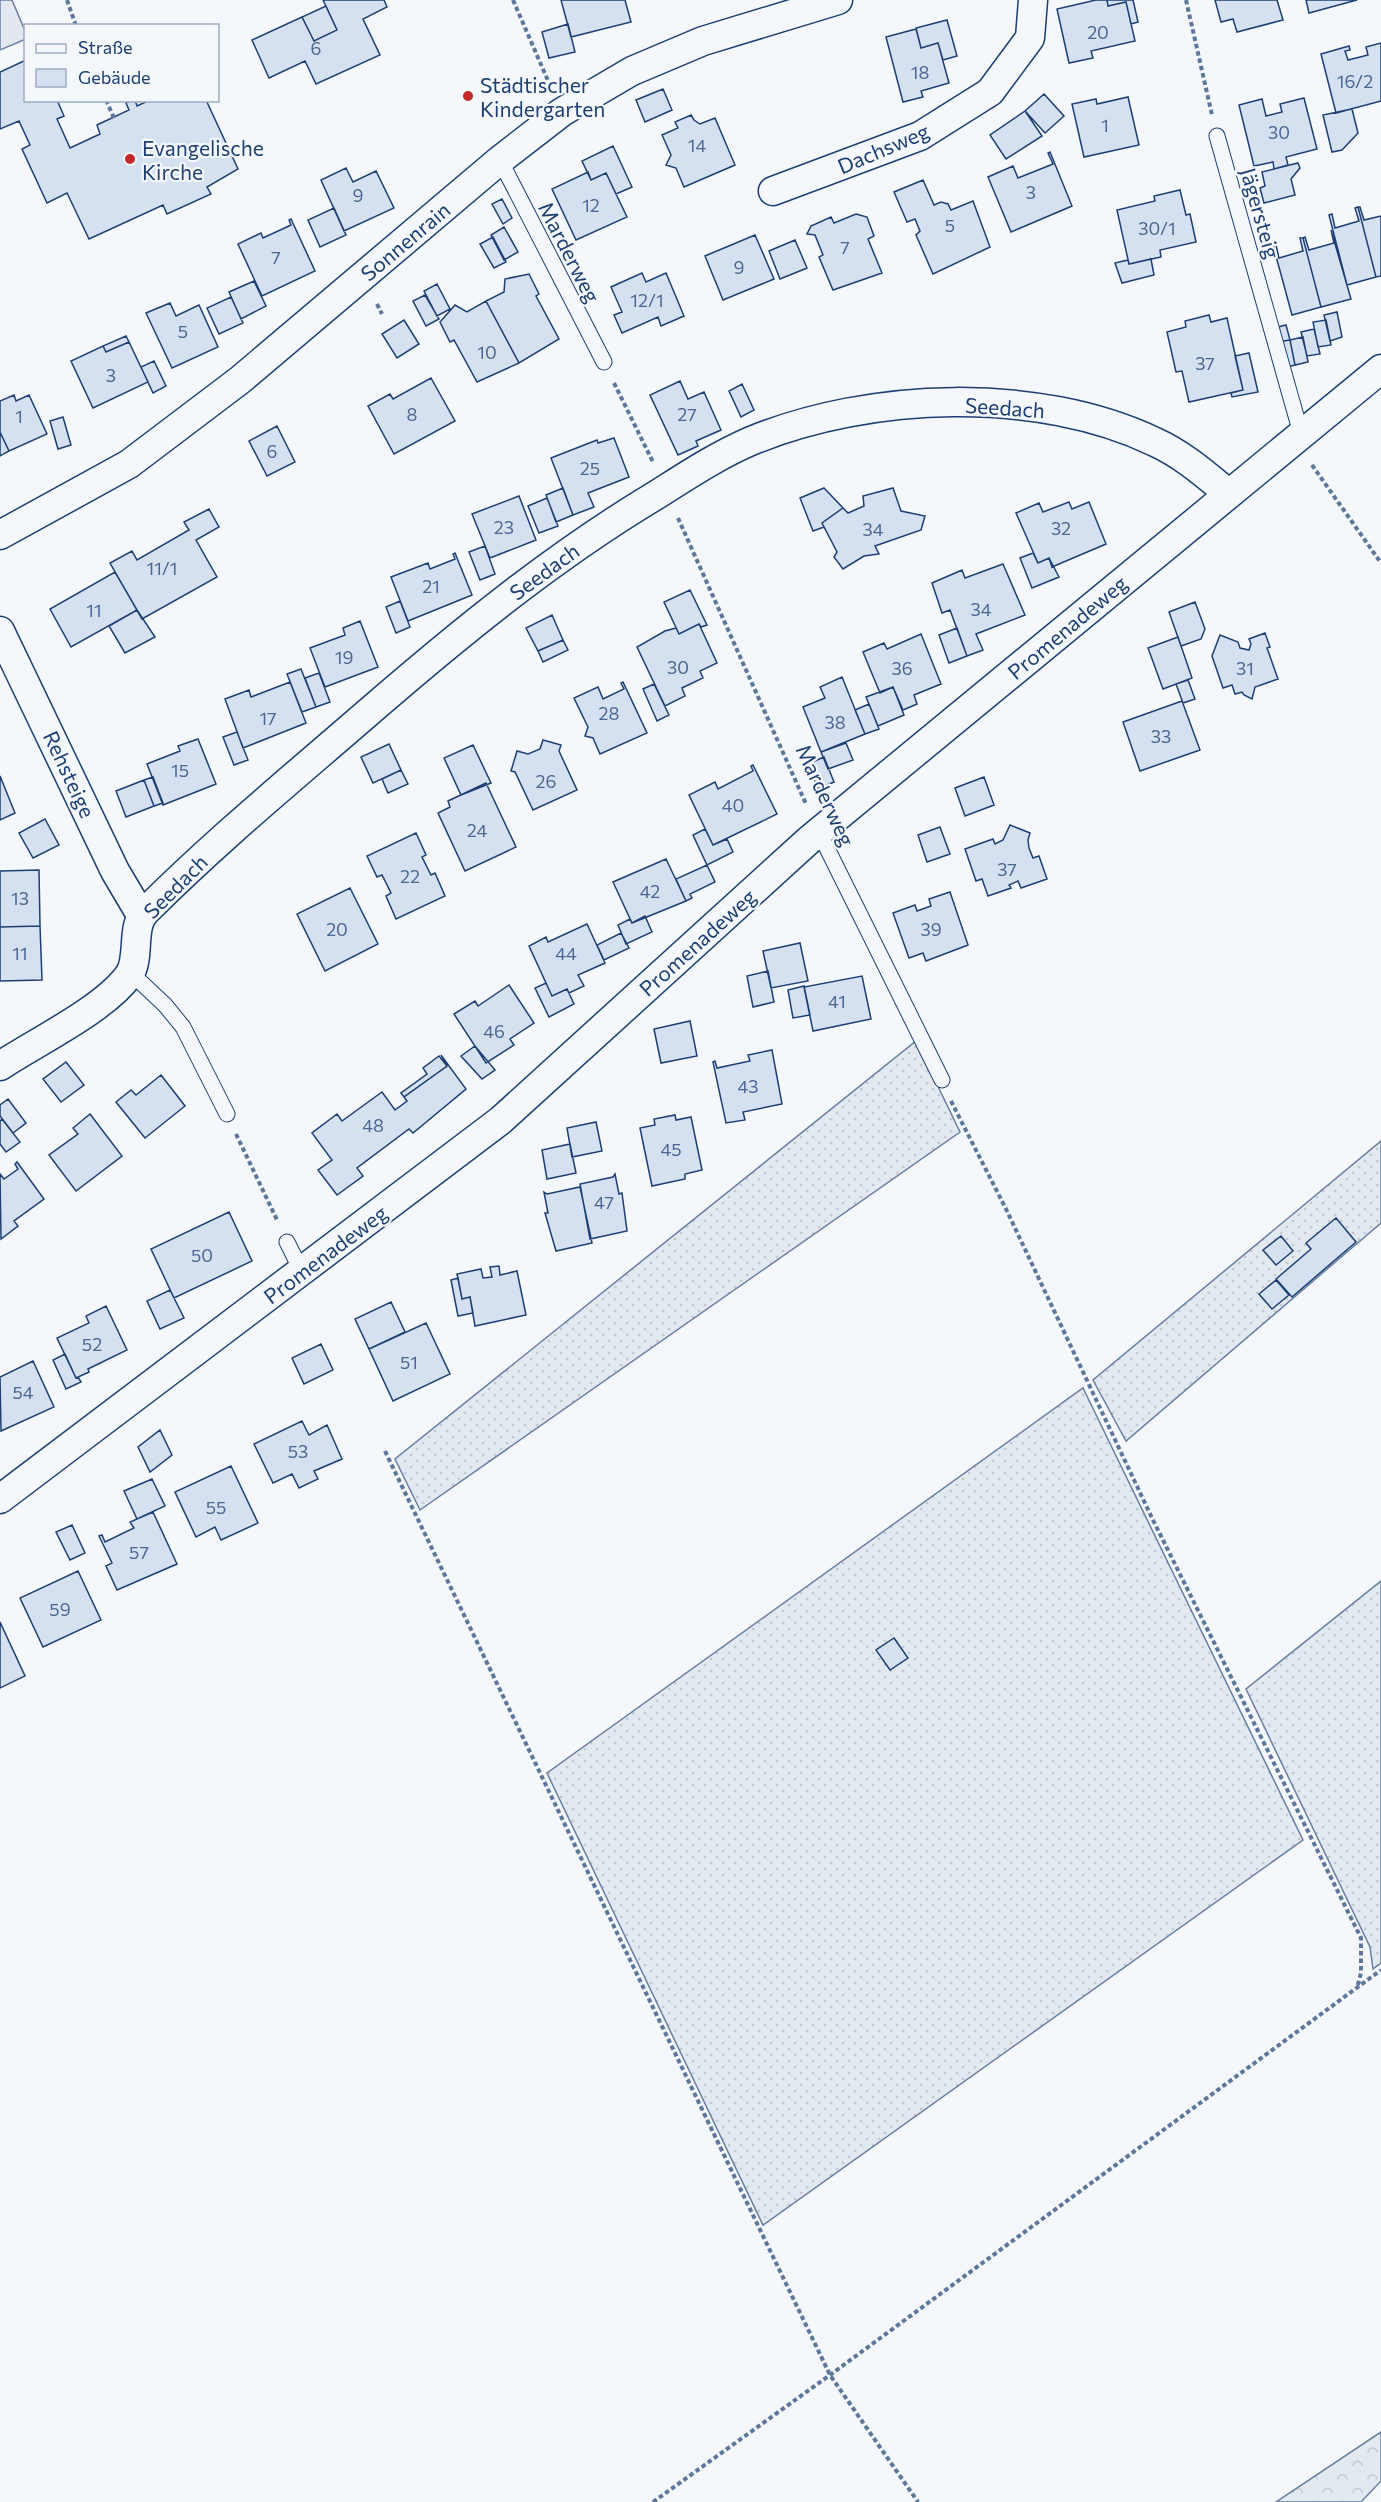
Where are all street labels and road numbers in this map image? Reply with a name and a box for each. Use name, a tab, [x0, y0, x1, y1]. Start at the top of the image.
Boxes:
street label: Dachsweg	[833, 118, 933, 178]
street label: Jägersteig	[1236, 165, 1286, 261]
street label: Sonnenrain	[355, 197, 455, 285]
street label: Marderweg	[534, 198, 606, 306]
street label: Seedach	[964, 392, 1046, 422]
street label: Seedach	[504, 537, 584, 605]
street label: Promenadeweg	[1002, 570, 1132, 684]
street label: Rehsteige	[39, 726, 101, 822]
street label: Marderweg	[792, 740, 860, 850]
street label: Seedach	[138, 849, 212, 923]
street label: Promenadeweg	[634, 883, 760, 1001]
street label: Promenadeweg	[258, 1199, 392, 1309]

